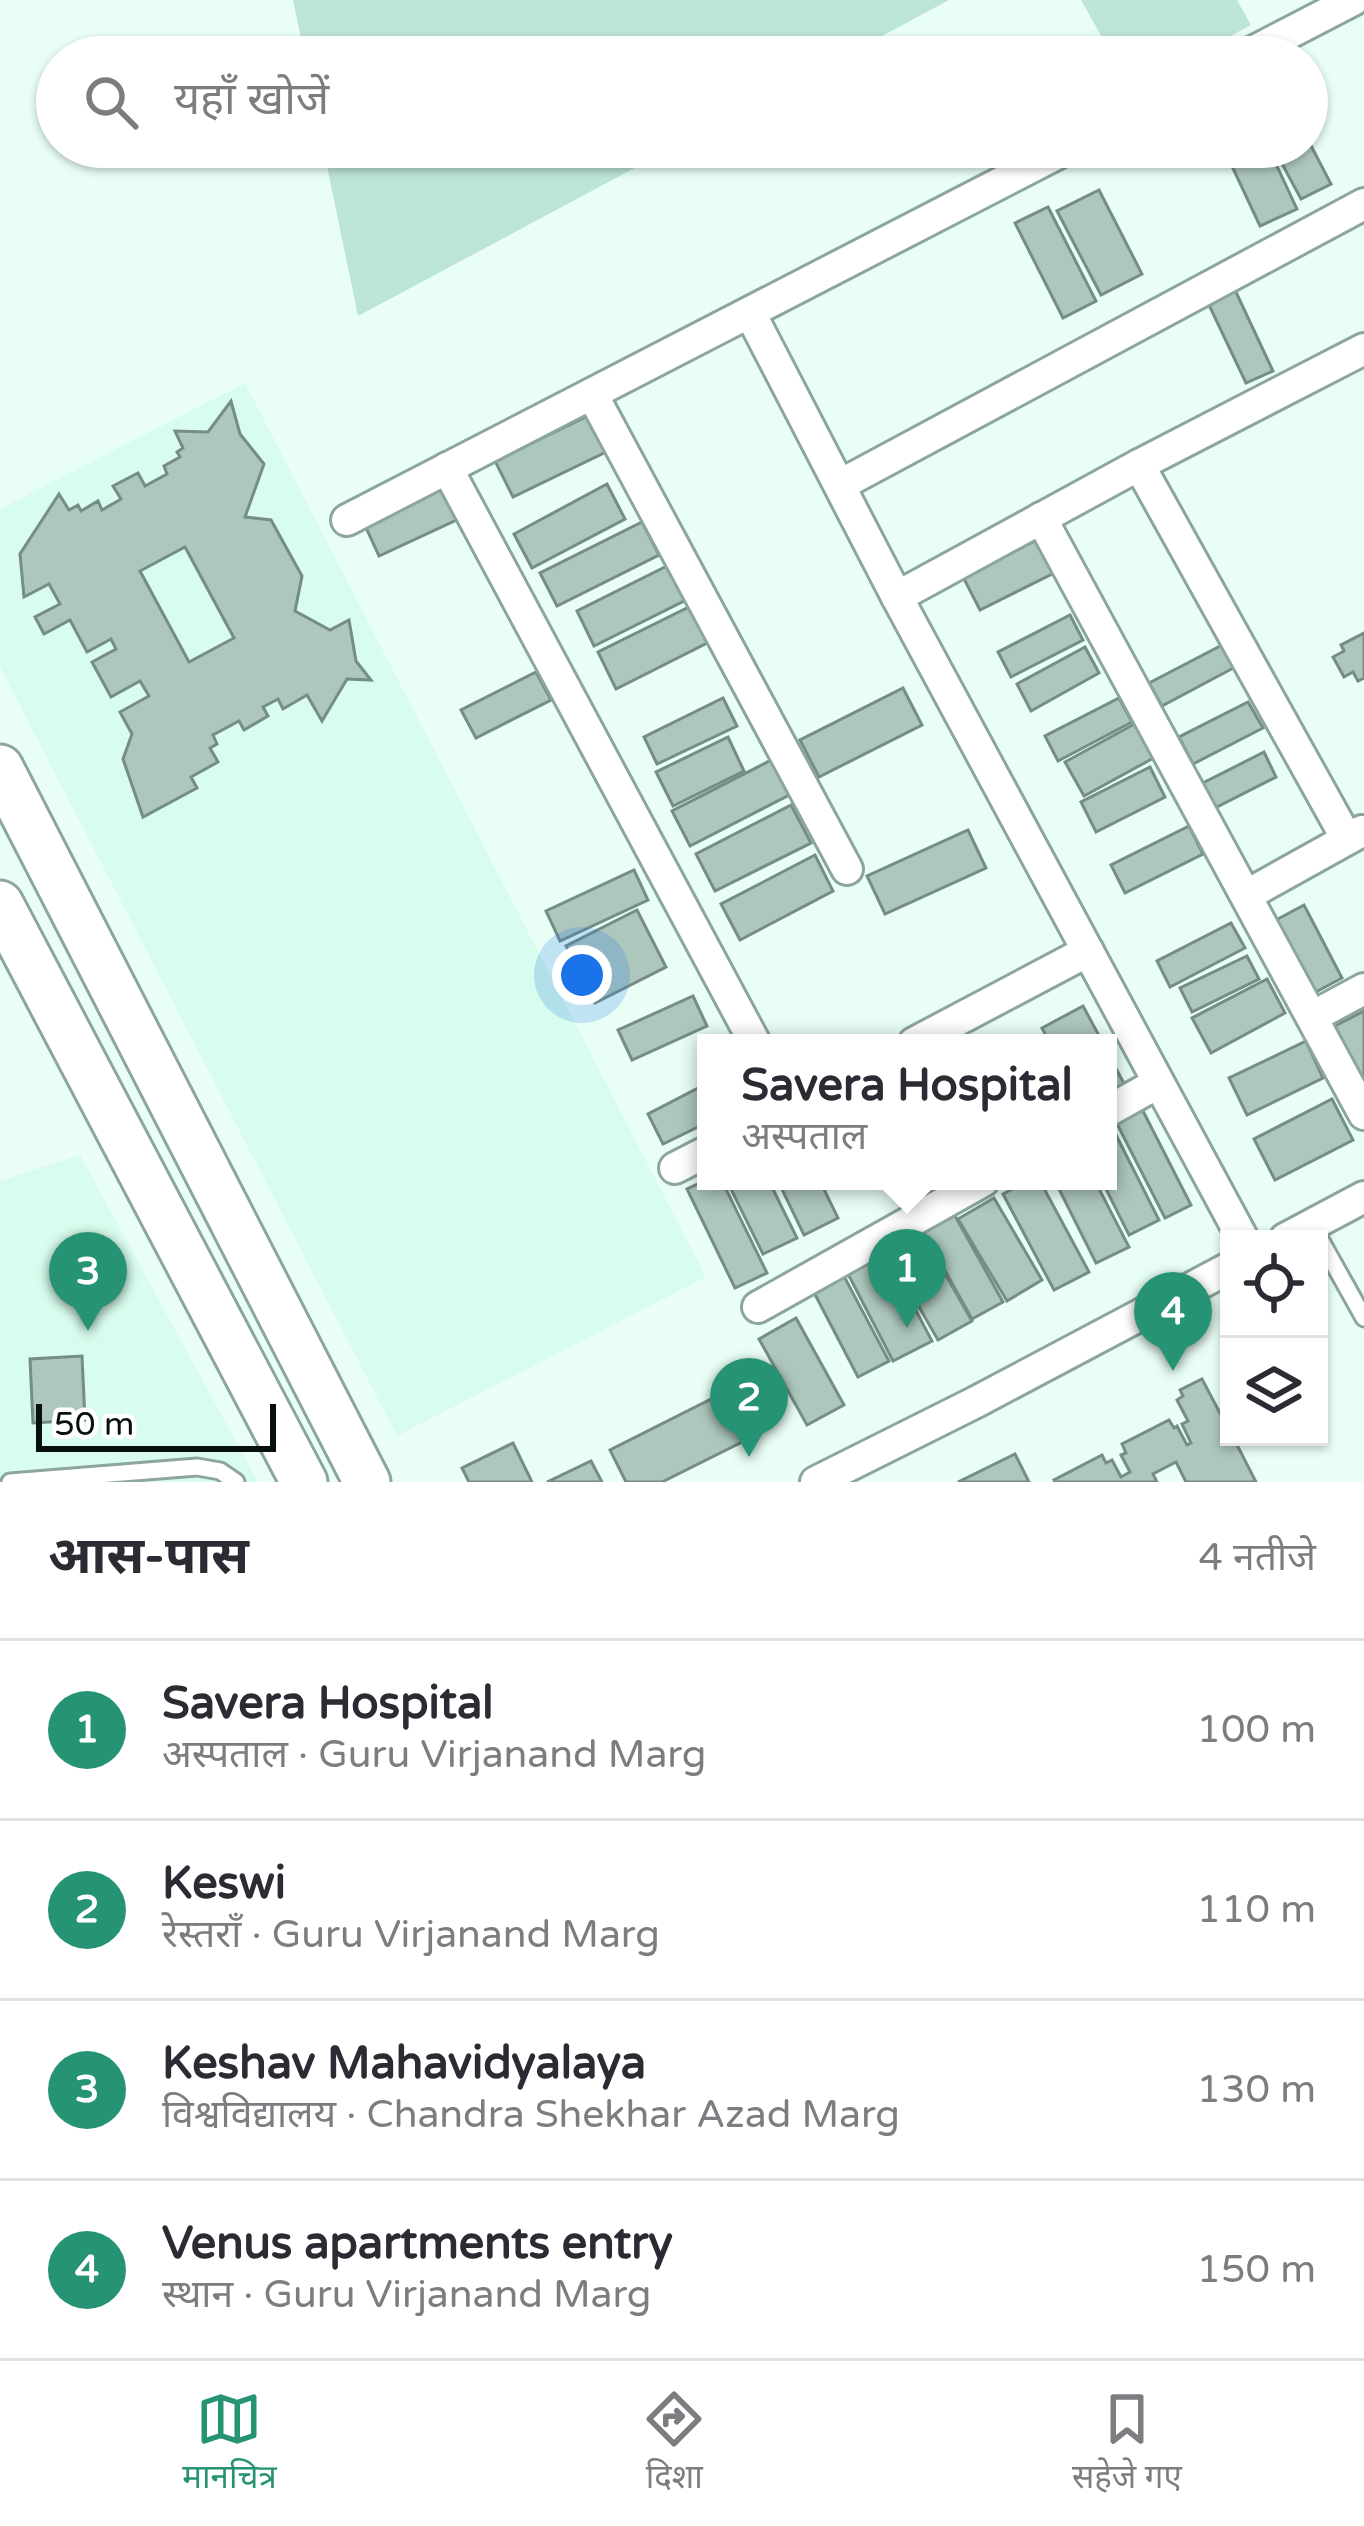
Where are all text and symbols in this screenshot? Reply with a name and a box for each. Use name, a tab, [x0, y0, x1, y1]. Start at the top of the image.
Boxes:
search box	[36, 36, 1328, 168]
icon: search	[78, 69, 144, 135]
text: यहाँ खोजें	[174, 73, 329, 127]
your location	[552, 945, 612, 1005]
popup	[697, 1034, 1117, 1190]
text: Savera Hospital	[741, 1059, 1073, 1113]
text: अस्पताल	[741, 1113, 867, 1160]
pin: 1	[868, 1229, 946, 1328]
map controls	[1220, 1230, 1328, 1446]
button: locate	[1220, 1230, 1328, 1338]
pin: 3	[49, 1232, 127, 1331]
pin: 4	[1134, 1272, 1212, 1371]
button: layers	[1220, 1338, 1328, 1446]
pin: 2	[710, 1358, 788, 1457]
scale bar	[36, 1398, 276, 1451]
text: 50 m	[54, 1405, 134, 1444]
text: आस-पास	[48, 1526, 249, 1588]
text: 4 नतीजे	[1198, 1534, 1316, 1581]
text: Savera Hospital	[162, 1677, 493, 1731]
text: 1	[75, 1706, 99, 1753]
text: 100 m	[1197, 1706, 1316, 1753]
text: अस्पताल · Guru Virjanand Marg	[162, 1731, 706, 1778]
text: Keswi	[162, 1857, 286, 1911]
text: 2	[75, 1886, 99, 1933]
text: 110 m	[1197, 1886, 1316, 1933]
text: रेस्तराँ · Guru Virjanand Marg	[162, 1911, 660, 1958]
text: Keshav Mahavidyalaya	[162, 2037, 646, 2091]
text: 3	[75, 2066, 99, 2113]
text: 130 m	[1197, 2066, 1316, 2113]
text: विश्वविद्यालय · Chandra Shekhar Azad Marg	[162, 2091, 900, 2138]
text: Venus apartments entry	[162, 2217, 673, 2271]
text: 4	[75, 2246, 99, 2293]
text: 150 m	[1197, 2246, 1316, 2293]
text: स्थान · Guru Virjanand Marg	[162, 2271, 651, 2318]
tab: मानचित्र	[182, 2386, 277, 2501]
tab: दिशा	[641, 2386, 707, 2501]
tab: सहेजे गए	[1072, 2386, 1182, 2501]

